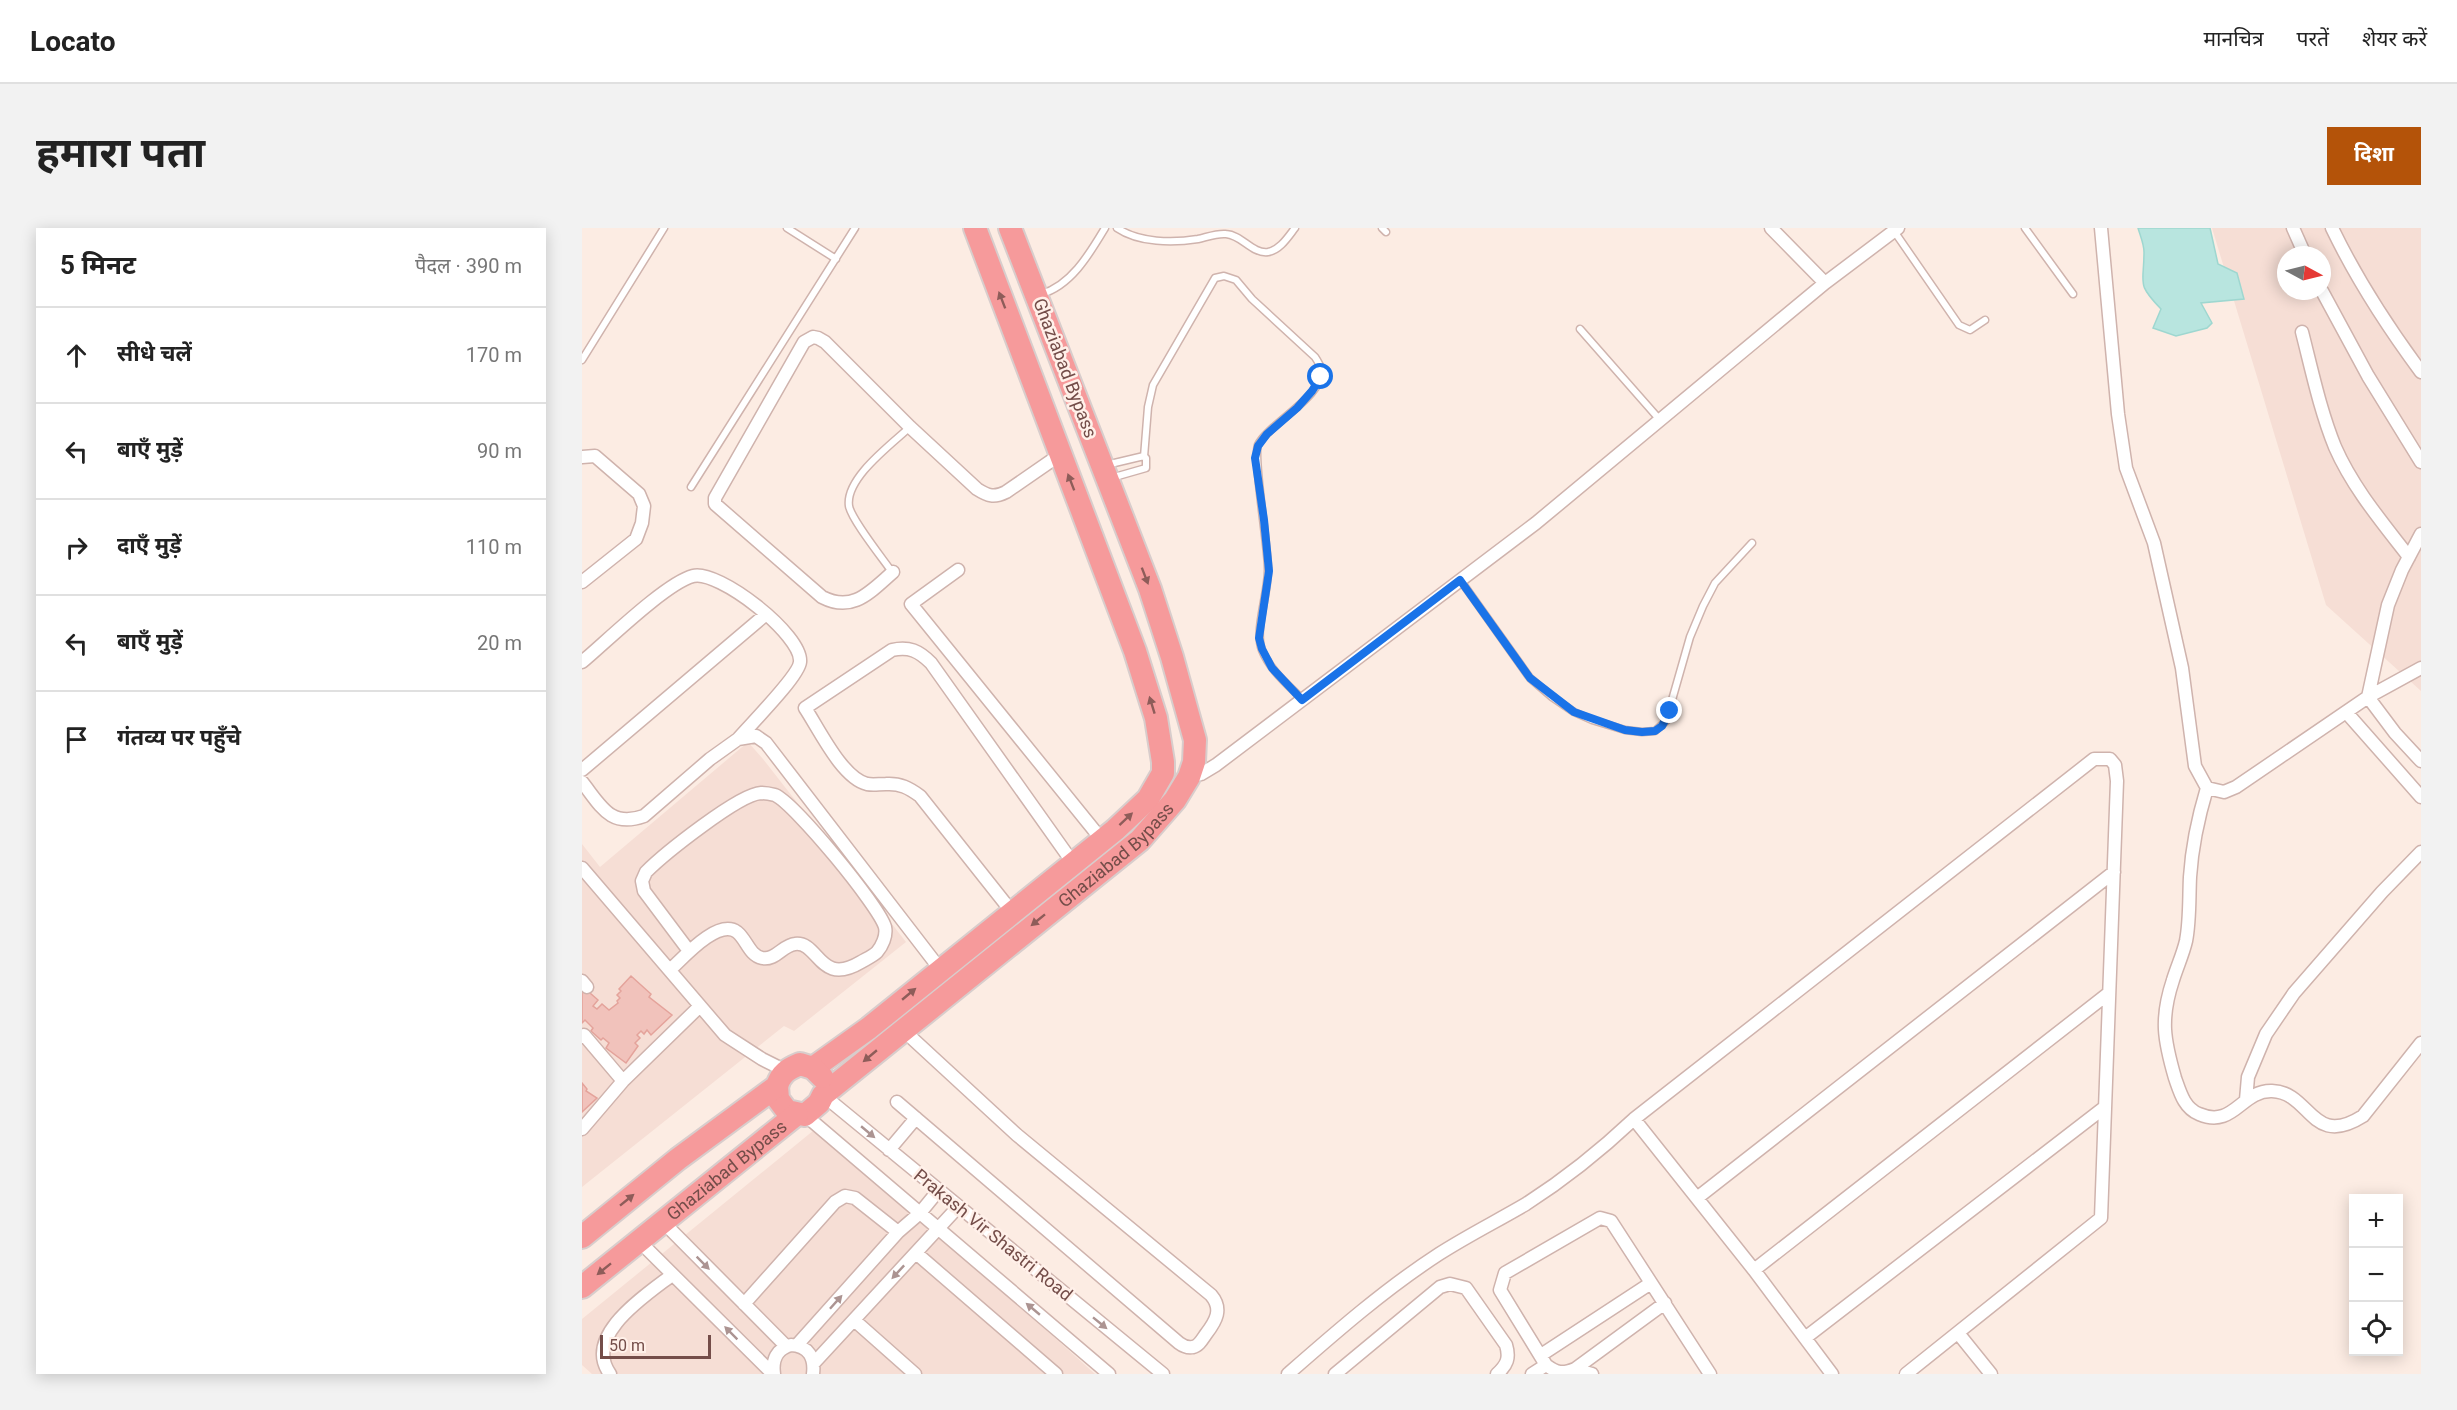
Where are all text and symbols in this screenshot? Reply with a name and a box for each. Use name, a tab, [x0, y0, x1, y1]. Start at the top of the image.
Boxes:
text: Locato	[30, 25, 115, 58]
text: मानचित्र	[2203, 27, 2264, 51]
text: परतें	[2297, 27, 2329, 51]
text: शेयर करें	[2362, 27, 2427, 51]
button: दिशा	[2327, 127, 2421, 185]
text: हमारा पता	[36, 128, 205, 177]
north arrow	[2277, 246, 2331, 300]
text: 5 मिनट	[60, 250, 136, 280]
text: पैदल · 390 m	[415, 254, 522, 278]
one-way arrow	[997, 290, 1007, 308]
street label: Ghaziabad Bypass	[1029, 295, 1102, 441]
icon: ahead	[60, 339, 93, 372]
text: सीधे चलें	[117, 341, 192, 366]
text: 170 m	[466, 343, 522, 367]
route start	[1307, 363, 1333, 389]
icon: left	[60, 435, 93, 468]
text: बाएँ मुड़ें	[117, 437, 183, 462]
text: 90 m	[477, 439, 522, 463]
one-way arrow	[1066, 473, 1075, 491]
icon: right	[60, 531, 93, 564]
text: दाएँ मुड़ें	[117, 533, 182, 558]
text: 110 m	[466, 535, 522, 559]
one-way arrow	[1140, 568, 1150, 586]
icon: left	[60, 627, 93, 660]
text: बाएँ मुड़ें	[117, 629, 183, 654]
text: 20 m	[477, 631, 522, 655]
one-way arrow	[1146, 696, 1156, 714]
route end	[1656, 697, 1682, 723]
icon: arrive	[60, 723, 93, 756]
text: गंतव्य पर पहुँचे	[117, 725, 241, 750]
street label: Ghaziabad Bypass	[1054, 798, 1178, 911]
one-way arrow	[1119, 812, 1134, 826]
one-way arrow	[1030, 914, 1046, 927]
one-way arrow	[901, 988, 916, 1001]
one-way arrow	[863, 1049, 878, 1062]
street label: Ghaziabad Bypass	[662, 1115, 791, 1225]
one-way arrow	[860, 1126, 876, 1139]
street label: Prakash Vir Shastri Road	[910, 1164, 1077, 1305]
one-way arrow	[619, 1194, 635, 1207]
map controls	[2349, 1194, 2403, 1356]
button: +	[2349, 1194, 2403, 1248]
button: −	[2349, 1248, 2403, 1302]
one-way arrow	[696, 1256, 710, 1270]
one-way arrow	[596, 1263, 612, 1276]
one-way arrow	[892, 1264, 905, 1279]
one-way arrow	[829, 1295, 842, 1310]
button: locate	[2349, 1302, 2403, 1356]
one-way arrow	[1026, 1303, 1041, 1316]
one-way arrow	[1092, 1316, 1108, 1329]
one-way arrow	[724, 1326, 739, 1340]
scale bar	[600, 1332, 711, 1360]
text: 50 m	[609, 1336, 645, 1355]

